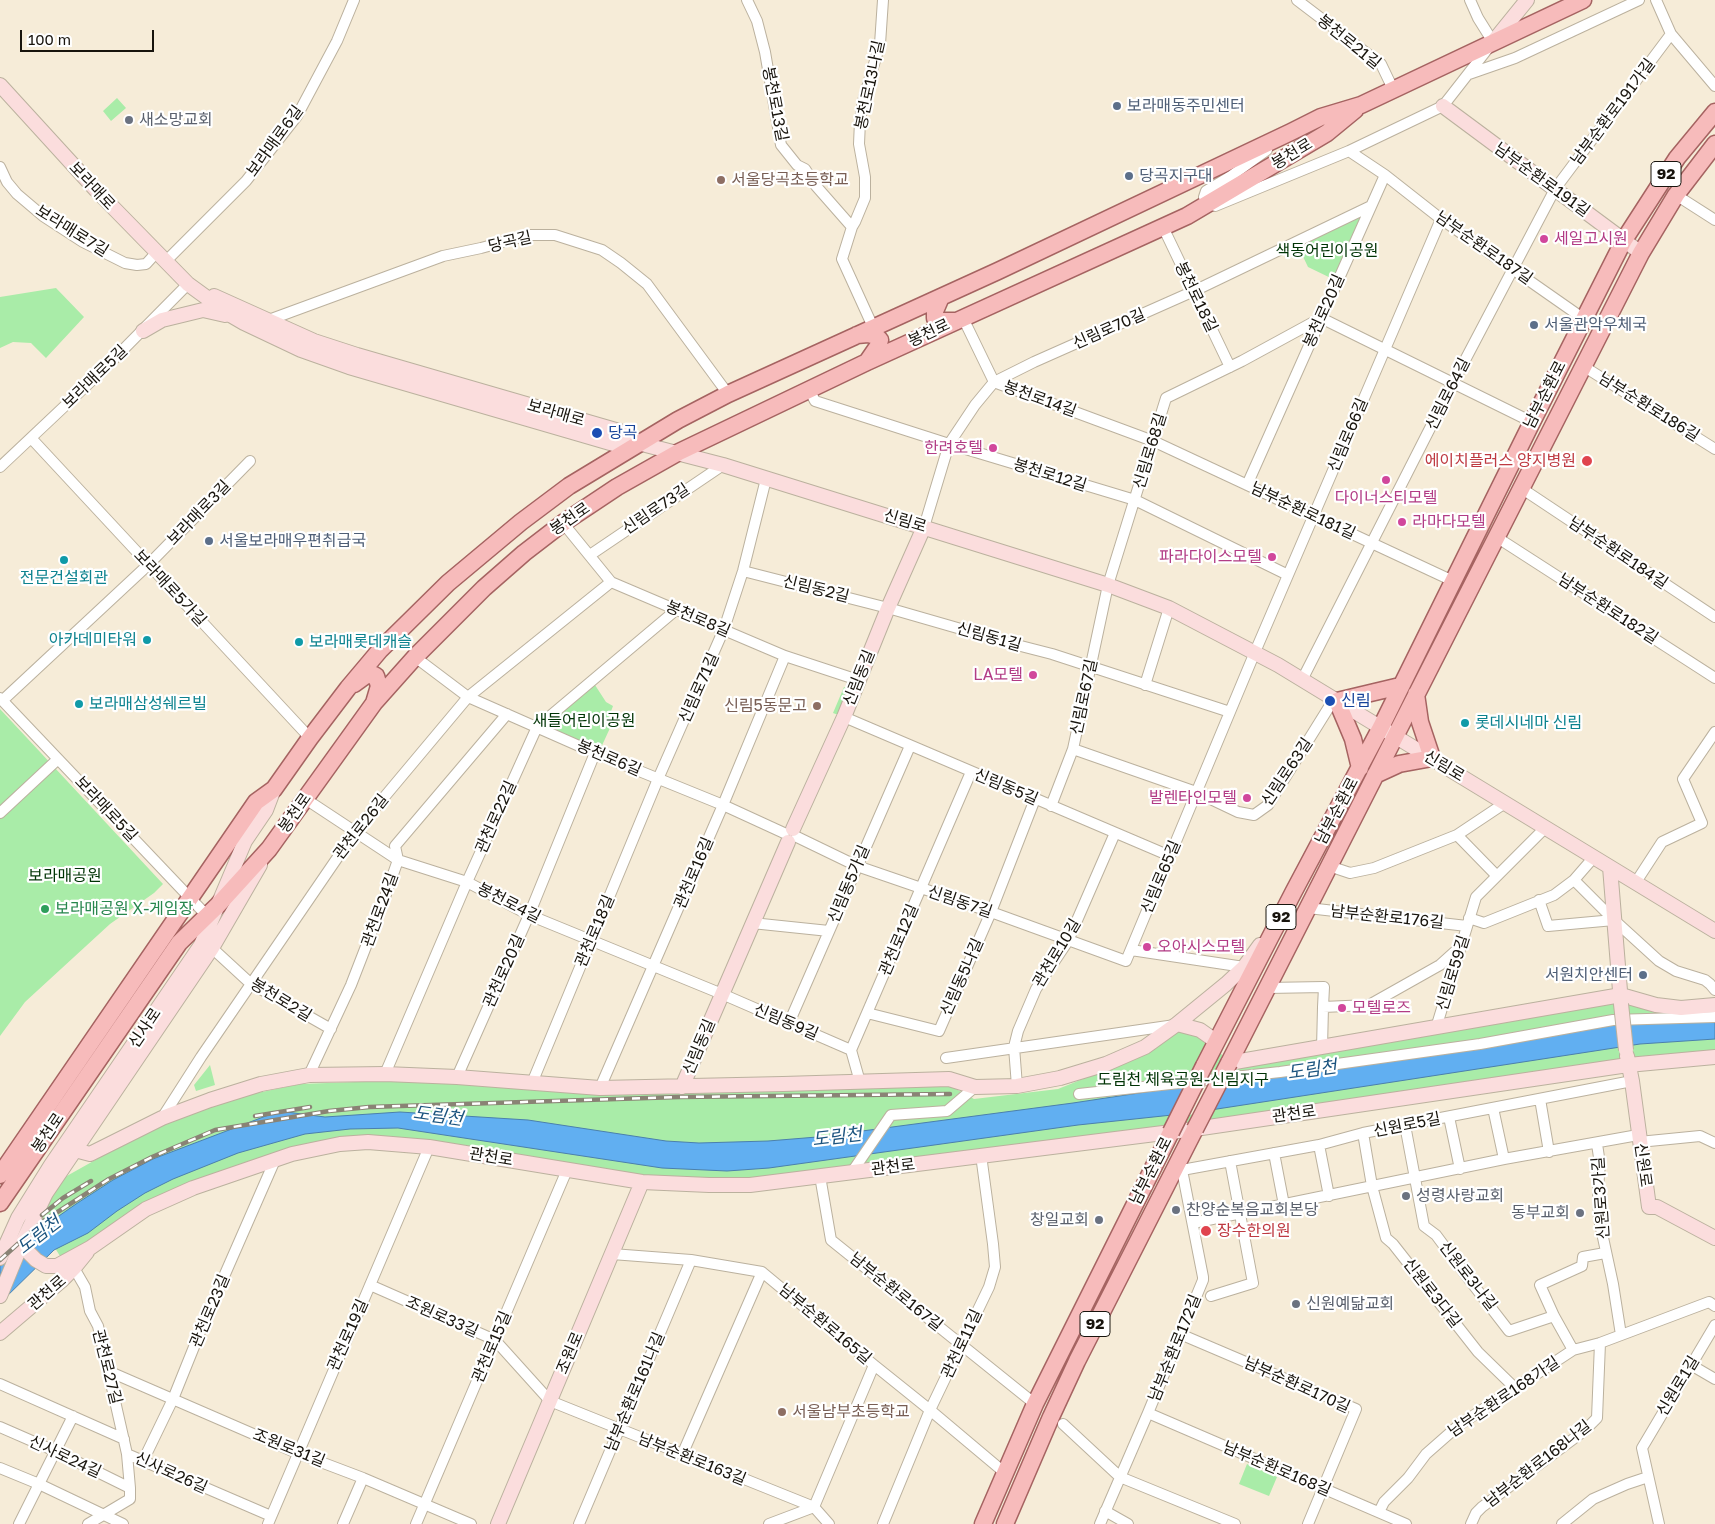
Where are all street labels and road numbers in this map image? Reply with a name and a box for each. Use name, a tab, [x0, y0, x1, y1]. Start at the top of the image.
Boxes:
street label: 봉천로21길	[1313, 11, 1385, 73]
street label: 봉천로13나길	[851, 39, 889, 131]
street label: 남부순환로191가길	[1567, 55, 1659, 169]
street label: 봉천로13길	[758, 65, 792, 143]
street label: 보라매로6길	[243, 102, 307, 180]
street label: 봉천로	[1268, 134, 1316, 174]
street label: 남부순환로191길	[1490, 139, 1594, 221]
street label: 보라매로	[65, 158, 119, 214]
road number: 92	[1651, 162, 1681, 186]
street label: 보라매로7길	[32, 201, 112, 261]
street label: 남부순환로187길	[1432, 207, 1536, 289]
street label: 당곡길	[486, 228, 534, 256]
street label: 봉천로18길	[1171, 258, 1221, 336]
street label: 봉천로20길	[1299, 271, 1349, 351]
street label: 신림로70길	[1070, 305, 1148, 353]
street label: 봉천로	[905, 315, 953, 351]
street label: 보라매로5길	[59, 341, 131, 413]
street label: 신림로64길	[1422, 355, 1474, 433]
street label: 남부순환로	[1520, 358, 1570, 432]
street label: 남부순환로186길	[1595, 368, 1703, 446]
street label: 봉천로14길	[1001, 377, 1079, 421]
street label: 신림로66길	[1324, 395, 1372, 475]
street label: 보라매로	[525, 396, 587, 430]
street label: 신림로68길	[1129, 411, 1171, 491]
street label: 봉천로12길	[1011, 455, 1089, 495]
street label: 보라매로3길	[163, 476, 235, 550]
street label: 남부순환로181길	[1247, 478, 1359, 544]
street label: 신림로73길	[619, 480, 693, 538]
street label: 봉천로	[546, 498, 594, 540]
street label: 신림로	[881, 505, 929, 537]
street label: 남부순환로184길	[1565, 513, 1671, 593]
street label: 보라매로5가길	[130, 546, 210, 630]
street label: 남부순환로182길	[1554, 570, 1662, 648]
street label: 신림동2길	[781, 571, 851, 607]
street label: 봉천로8길	[663, 597, 733, 641]
street label: 신림동1길	[954, 619, 1024, 655]
street label: 신림동길	[839, 647, 879, 709]
street label: 신림로71길	[675, 650, 723, 726]
street label: 신림로67길	[1067, 657, 1101, 737]
street label: 신림로63길	[1257, 734, 1317, 810]
street label: 봉천로6길	[574, 736, 644, 780]
street label: 신림로	[1420, 746, 1468, 786]
street label: 신림동5길	[971, 765, 1041, 809]
street label: 보라매로5길	[71, 772, 141, 846]
street label: 남부순환로	[1311, 774, 1363, 848]
street label: 관천로22길	[471, 778, 521, 856]
street label: 봉천로	[274, 789, 316, 837]
street label: 관천로26길	[329, 790, 393, 864]
street label: 관천로16길	[670, 834, 718, 912]
street label: 신림로65길	[1137, 837, 1185, 917]
street label: 신림동5가길	[824, 842, 874, 926]
street label: 관천로24길	[358, 870, 402, 950]
street label: 봉천로4길	[474, 879, 544, 927]
street label: 신림동7길	[925, 882, 995, 922]
street label: 관천로18길	[571, 892, 619, 970]
street label: 관천로12길	[875, 901, 923, 979]
street label: 남부순환로176길	[1329, 901, 1445, 933]
road number: 92	[1266, 904, 1296, 930]
street label: 관천로10길	[1029, 915, 1085, 991]
street label: 관천로20길	[479, 931, 529, 1011]
street label: 신림로59길	[1432, 933, 1474, 1013]
street label: 신림동5나길	[936, 935, 988, 1019]
street label: 봉천로2길	[247, 974, 315, 1026]
street label: 신림동9길	[751, 1000, 821, 1044]
street label: 신사로	[125, 1004, 165, 1052]
street label: 신림동길	[679, 1016, 719, 1078]
street label: 관천로	[1271, 1101, 1317, 1127]
street label: 봉천로	[28, 1109, 68, 1157]
street label: 신원로5길	[1372, 1109, 1442, 1141]
street label: 남부순환로	[1126, 1134, 1176, 1208]
street label: 신원로	[1630, 1142, 1656, 1188]
street label: 관천로	[468, 1144, 514, 1170]
street label: 관천로	[870, 1155, 916, 1179]
street label: 신원로3가길	[1589, 1156, 1613, 1240]
street label: 신원로3나길	[1435, 1237, 1501, 1315]
street label: 남부순환로167길	[846, 1249, 946, 1335]
street label: 신원로3다길	[1399, 1254, 1465, 1332]
street label: 관천로	[24, 1271, 70, 1315]
street label: 관천로23길	[186, 1272, 234, 1350]
street label: 남부순환로165길	[775, 1280, 875, 1368]
street label: 조원로33길	[403, 1292, 481, 1342]
street label: 남부순환로172길	[1145, 1292, 1205, 1404]
street label: 관천로19길	[324, 1296, 372, 1374]
street label: 관천로11길	[938, 1306, 986, 1382]
street label: 관천로15길	[468, 1308, 516, 1386]
road number: 92	[1080, 1312, 1110, 1336]
street label: 관천로27길	[88, 1327, 126, 1407]
street label: 조원로	[553, 1329, 587, 1377]
street label: 남부순환로161나길	[601, 1329, 669, 1455]
street label: 신원로1길	[1653, 1352, 1703, 1420]
street label: 남부순환로170길	[1241, 1353, 1353, 1417]
street label: 남부순환로168가길	[1445, 1353, 1563, 1441]
street label: 남부순환로168나길	[1481, 1416, 1595, 1512]
street label: 조원로31길	[250, 1425, 328, 1471]
street label: 남부순환로163길	[635, 1429, 749, 1489]
street label: 신사로24길	[26, 1432, 104, 1482]
street label: 남부순환로168길	[1220, 1438, 1334, 1500]
street label: 신사로26길	[132, 1448, 210, 1498]

